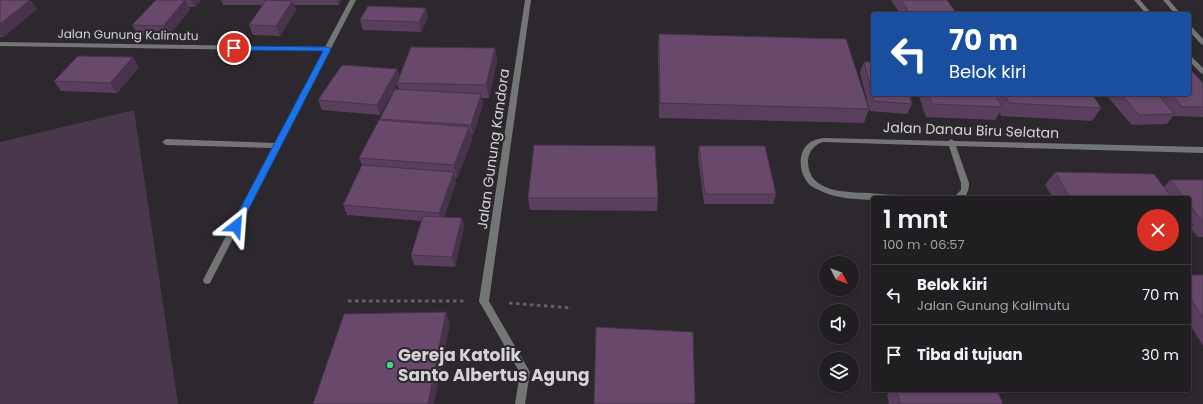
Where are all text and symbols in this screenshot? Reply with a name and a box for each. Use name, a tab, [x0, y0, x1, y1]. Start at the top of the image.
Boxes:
text: 70 m	[949, 21, 1018, 60]
street label: Jalan Gunung Kalimutu	[57, 25, 199, 44]
icon: left	[883, 28, 935, 80]
pin	[217, 31, 251, 65]
icon: arrive	[223, 37, 245, 59]
text: Belok kiri	[949, 59, 1026, 84]
street label: Jalan Gunung Kandora	[472, 67, 514, 231]
street label: Jalan Danau Biru Selatan	[883, 117, 1059, 143]
text: 1 mnt	[883, 203, 948, 236]
position arrow	[215, 205, 257, 247]
button: close	[1137, 209, 1179, 251]
text: 100 m · 06:57	[883, 235, 965, 254]
north arrow	[819, 256, 859, 296]
map controls	[819, 256, 859, 392]
text: Belok kiri	[917, 274, 987, 295]
icon: left	[883, 284, 905, 306]
text: 70 m	[1142, 284, 1179, 305]
text: Jalan Gunung Kalimutu	[917, 296, 1070, 315]
button: sound	[819, 304, 859, 344]
place label: Gereja Katolik Santo Albertus Agung	[398, 343, 590, 387]
icon: arrive	[883, 344, 905, 366]
text: Tiba di tujuan	[917, 344, 1023, 365]
text: 30 m	[1141, 344, 1179, 365]
button: layers	[819, 352, 859, 392]
marker: Gereja Katolik Santo Albertus Agung	[385, 360, 395, 370]

